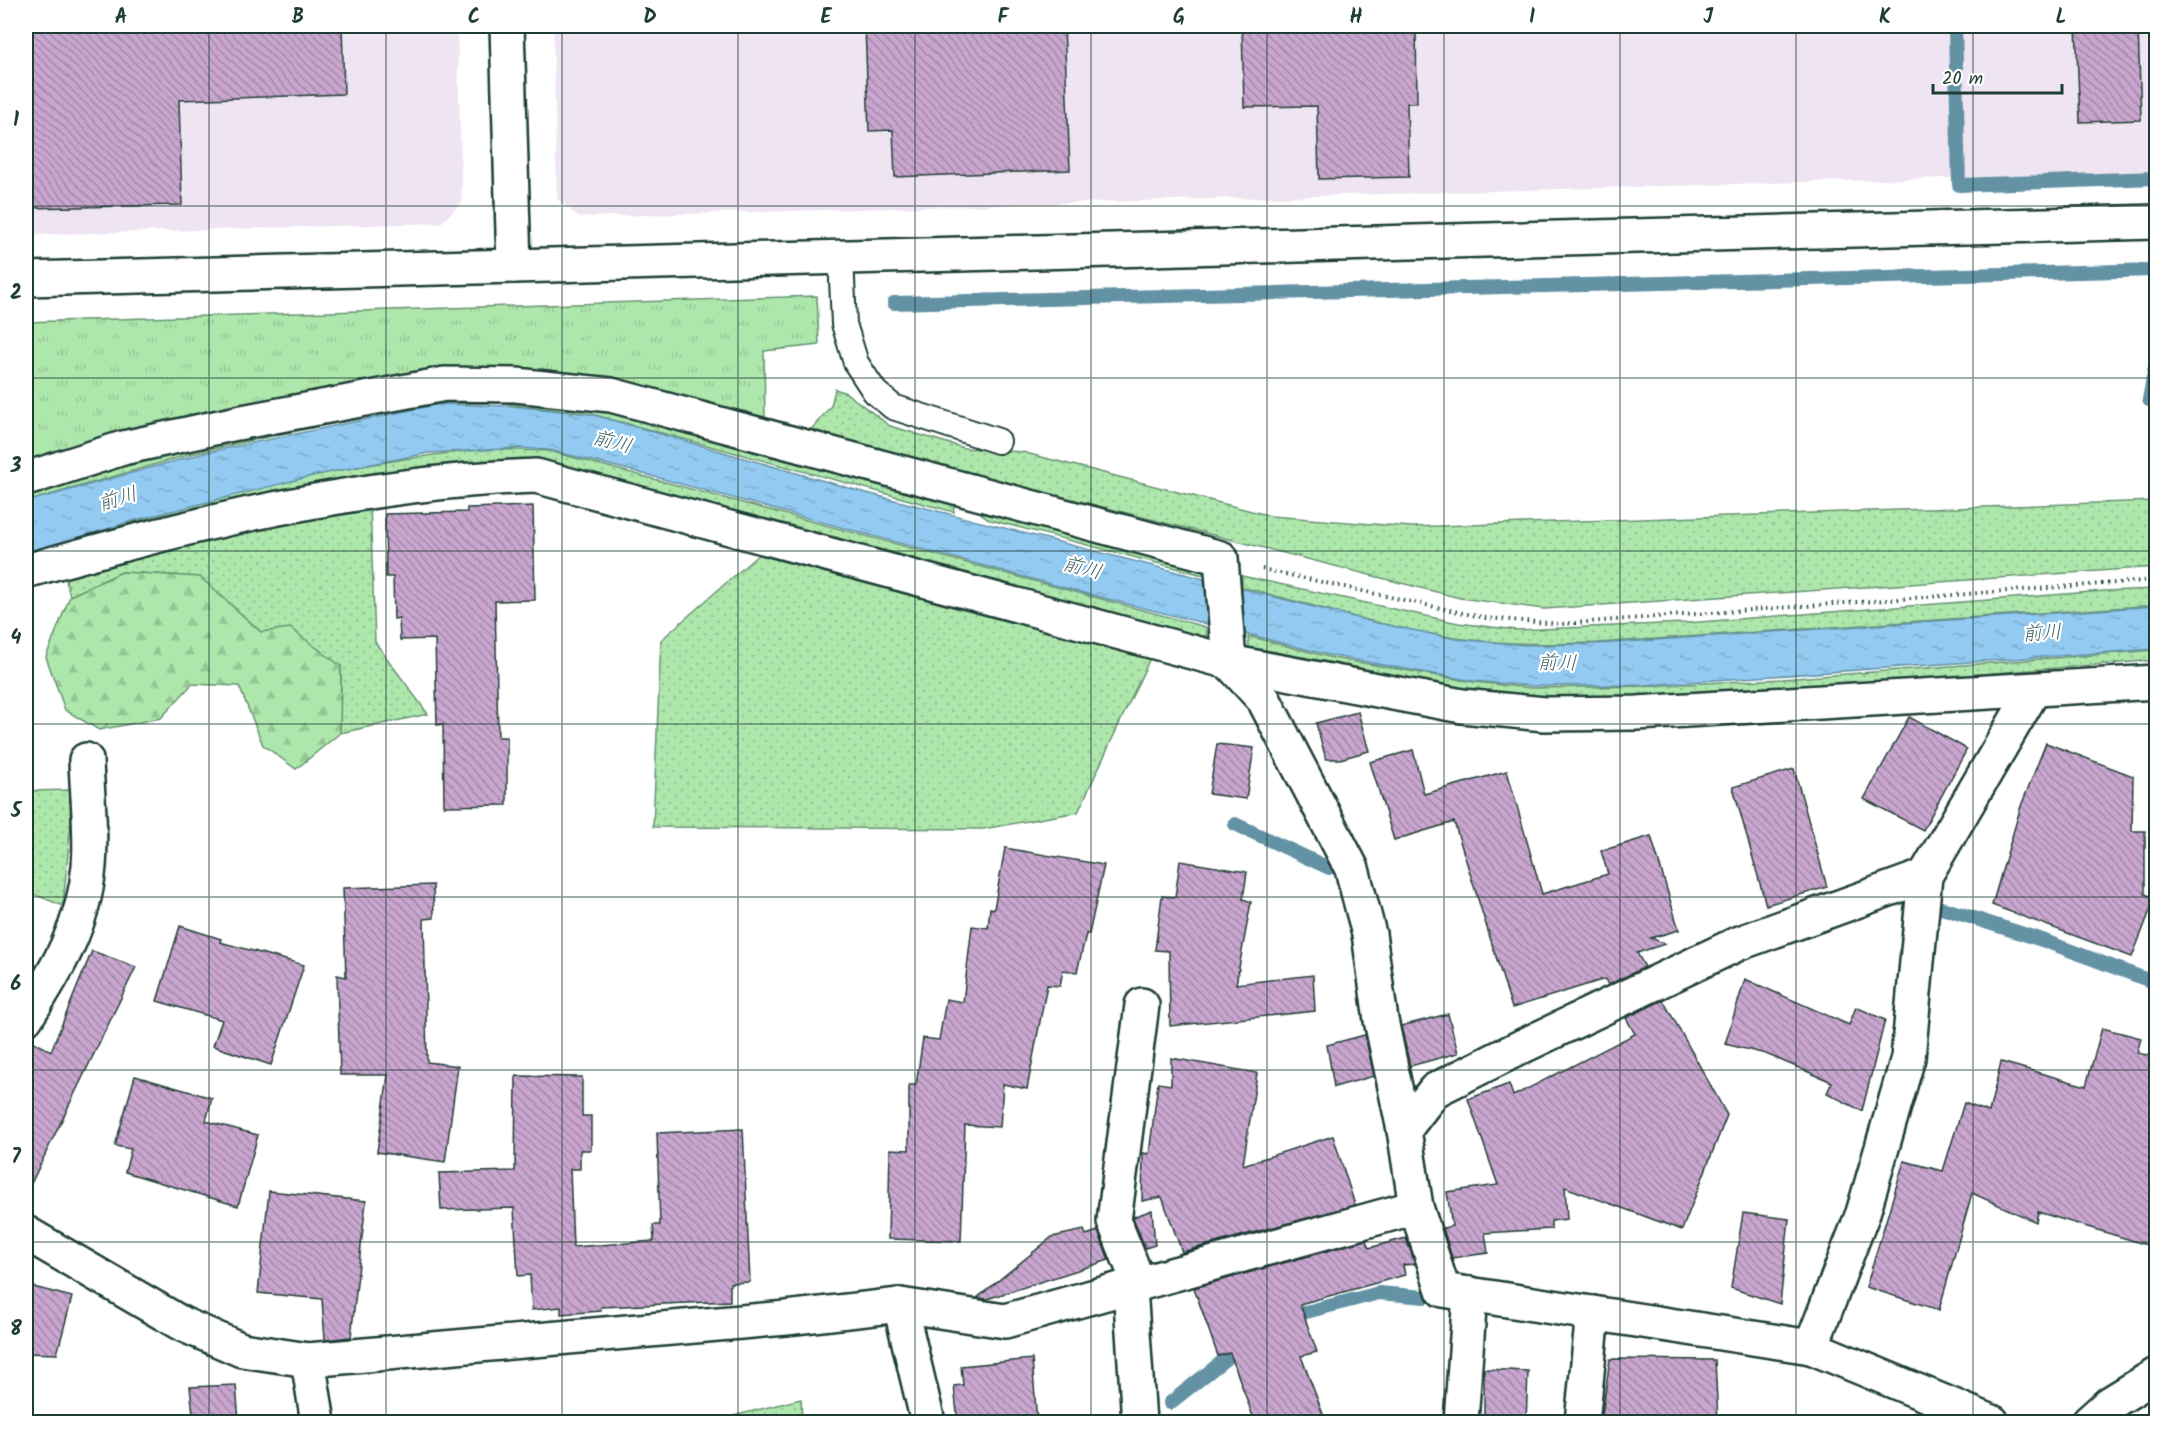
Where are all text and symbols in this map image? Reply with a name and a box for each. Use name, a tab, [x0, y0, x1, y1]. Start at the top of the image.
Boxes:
text: A	[115, 2, 127, 34]
text: B	[292, 2, 304, 34]
text: C	[468, 2, 480, 34]
text: D	[643, 2, 657, 34]
text: E	[820, 2, 832, 34]
text: F	[998, 2, 1010, 34]
text: G	[1173, 2, 1185, 34]
text: H	[1349, 2, 1363, 34]
text: I	[1529, 2, 1535, 34]
text: J	[1703, 2, 1714, 34]
text: K	[1879, 2, 1891, 34]
text: L	[2056, 2, 2066, 34]
scale bar	[1933, 57, 2062, 95]
text: 20 m	[1942, 65, 1983, 94]
text: 1	[13, 105, 19, 137]
text: 2	[10, 278, 22, 310]
water label: 前川	[589, 422, 635, 464]
text: 3	[10, 451, 22, 483]
water label: 前川	[94, 479, 142, 521]
water label: 前川	[1059, 548, 1105, 590]
water label: 前川	[2021, 617, 2063, 651]
text: 4	[11, 623, 22, 655]
water label: 前川	[1537, 648, 1577, 680]
text: 5	[10, 796, 23, 828]
text: 6	[11, 969, 22, 1001]
text: 7	[11, 1142, 21, 1174]
text: 8	[10, 1314, 22, 1346]

